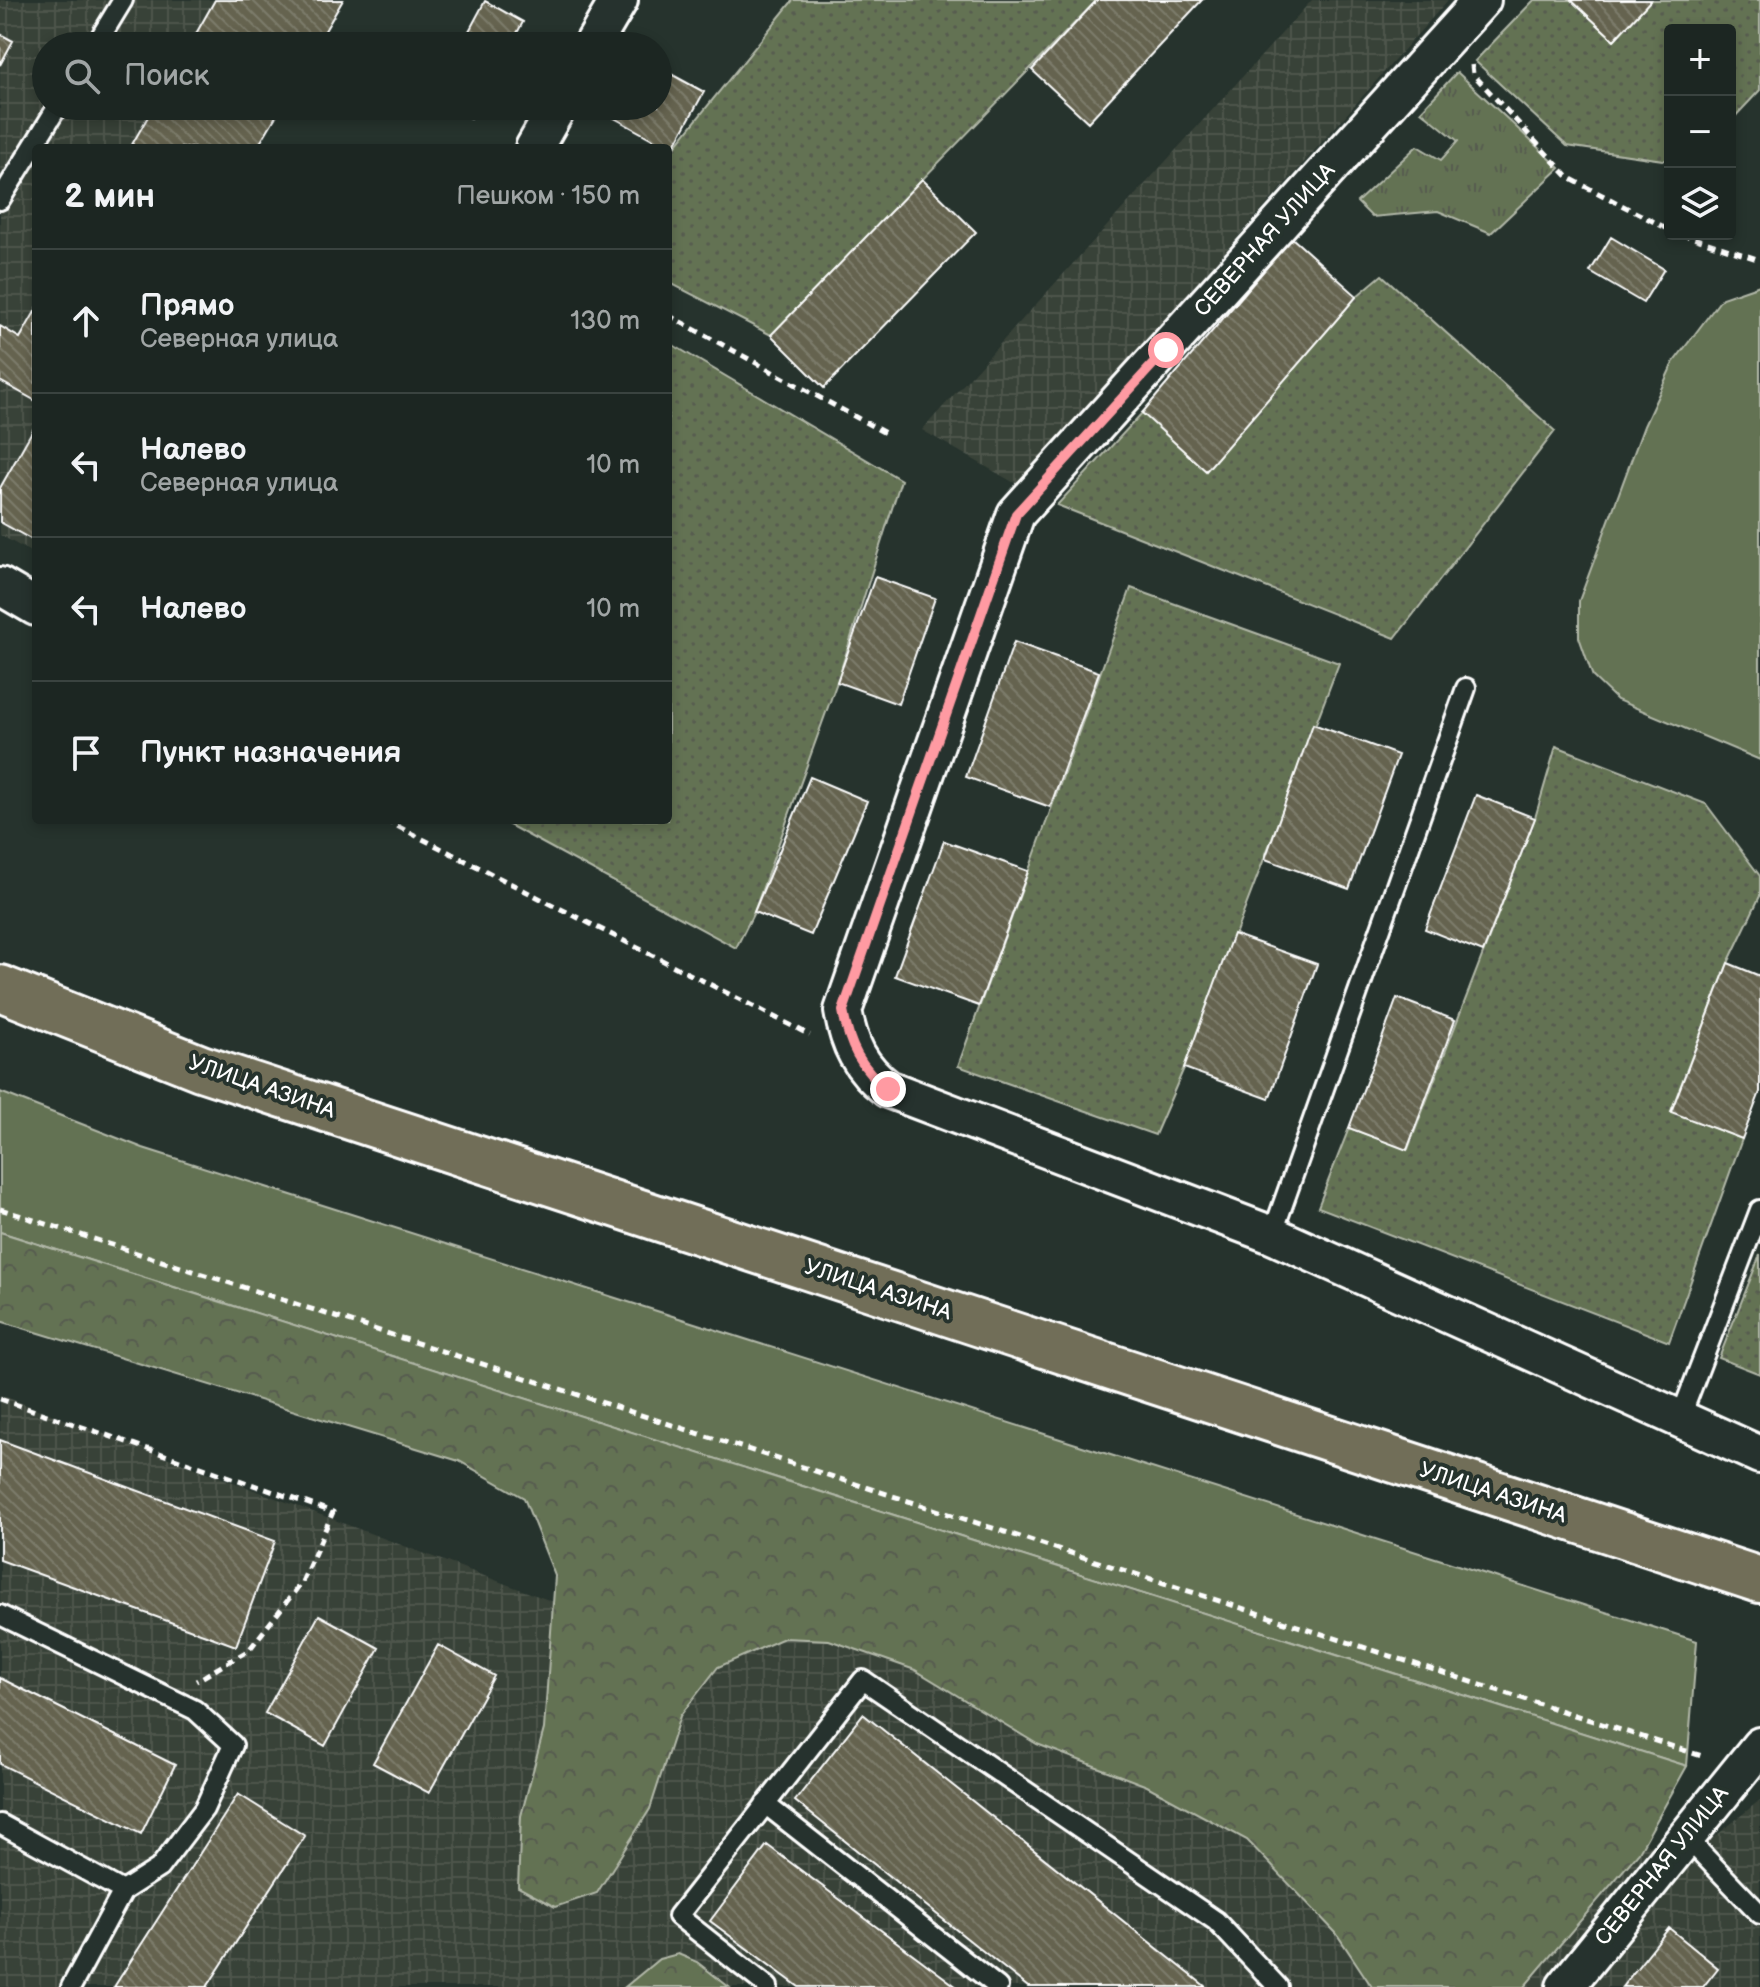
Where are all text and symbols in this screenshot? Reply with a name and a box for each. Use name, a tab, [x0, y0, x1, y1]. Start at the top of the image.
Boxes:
map controls	[1664, 24, 1736, 240]
button: +	[1664, 24, 1736, 96]
search box	[32, 32, 672, 120]
icon: search	[60, 54, 104, 98]
text: Поиск	[124, 58, 210, 94]
button: −	[1664, 96, 1736, 168]
street label: СЕВЕРНАЯ УЛИЦА	[1189, 157, 1341, 322]
button: layers	[1664, 168, 1736, 240]
text: 2 мин	[64, 176, 155, 217]
text: Пешком · 150 m	[456, 181, 640, 212]
text: Прямо	[140, 288, 234, 324]
icon: ahead	[64, 299, 108, 343]
text: 130 m	[570, 306, 640, 337]
text: Северная улица	[140, 324, 338, 355]
route start	[1148, 332, 1184, 368]
text: Налево	[140, 432, 246, 468]
icon: left	[64, 443, 108, 487]
text: 10 m	[586, 450, 640, 481]
text: Северная улица	[140, 468, 338, 499]
icon: left	[64, 587, 108, 631]
text: Налево	[140, 591, 246, 627]
text: 10 m	[586, 594, 640, 625]
icon: arrive	[64, 731, 108, 775]
text: Пункт назначения	[140, 735, 401, 771]
street label: УЛИЦА АЗИНА	[185, 1049, 339, 1125]
route end	[870, 1071, 906, 1107]
street label: УЛИЦА АЗИНА	[801, 1254, 956, 1327]
street label: УЛИЦА АЗИНА	[1416, 1457, 1571, 1530]
street label: СЕВЕРНАЯ УЛИЦА	[1589, 1780, 1735, 1951]

